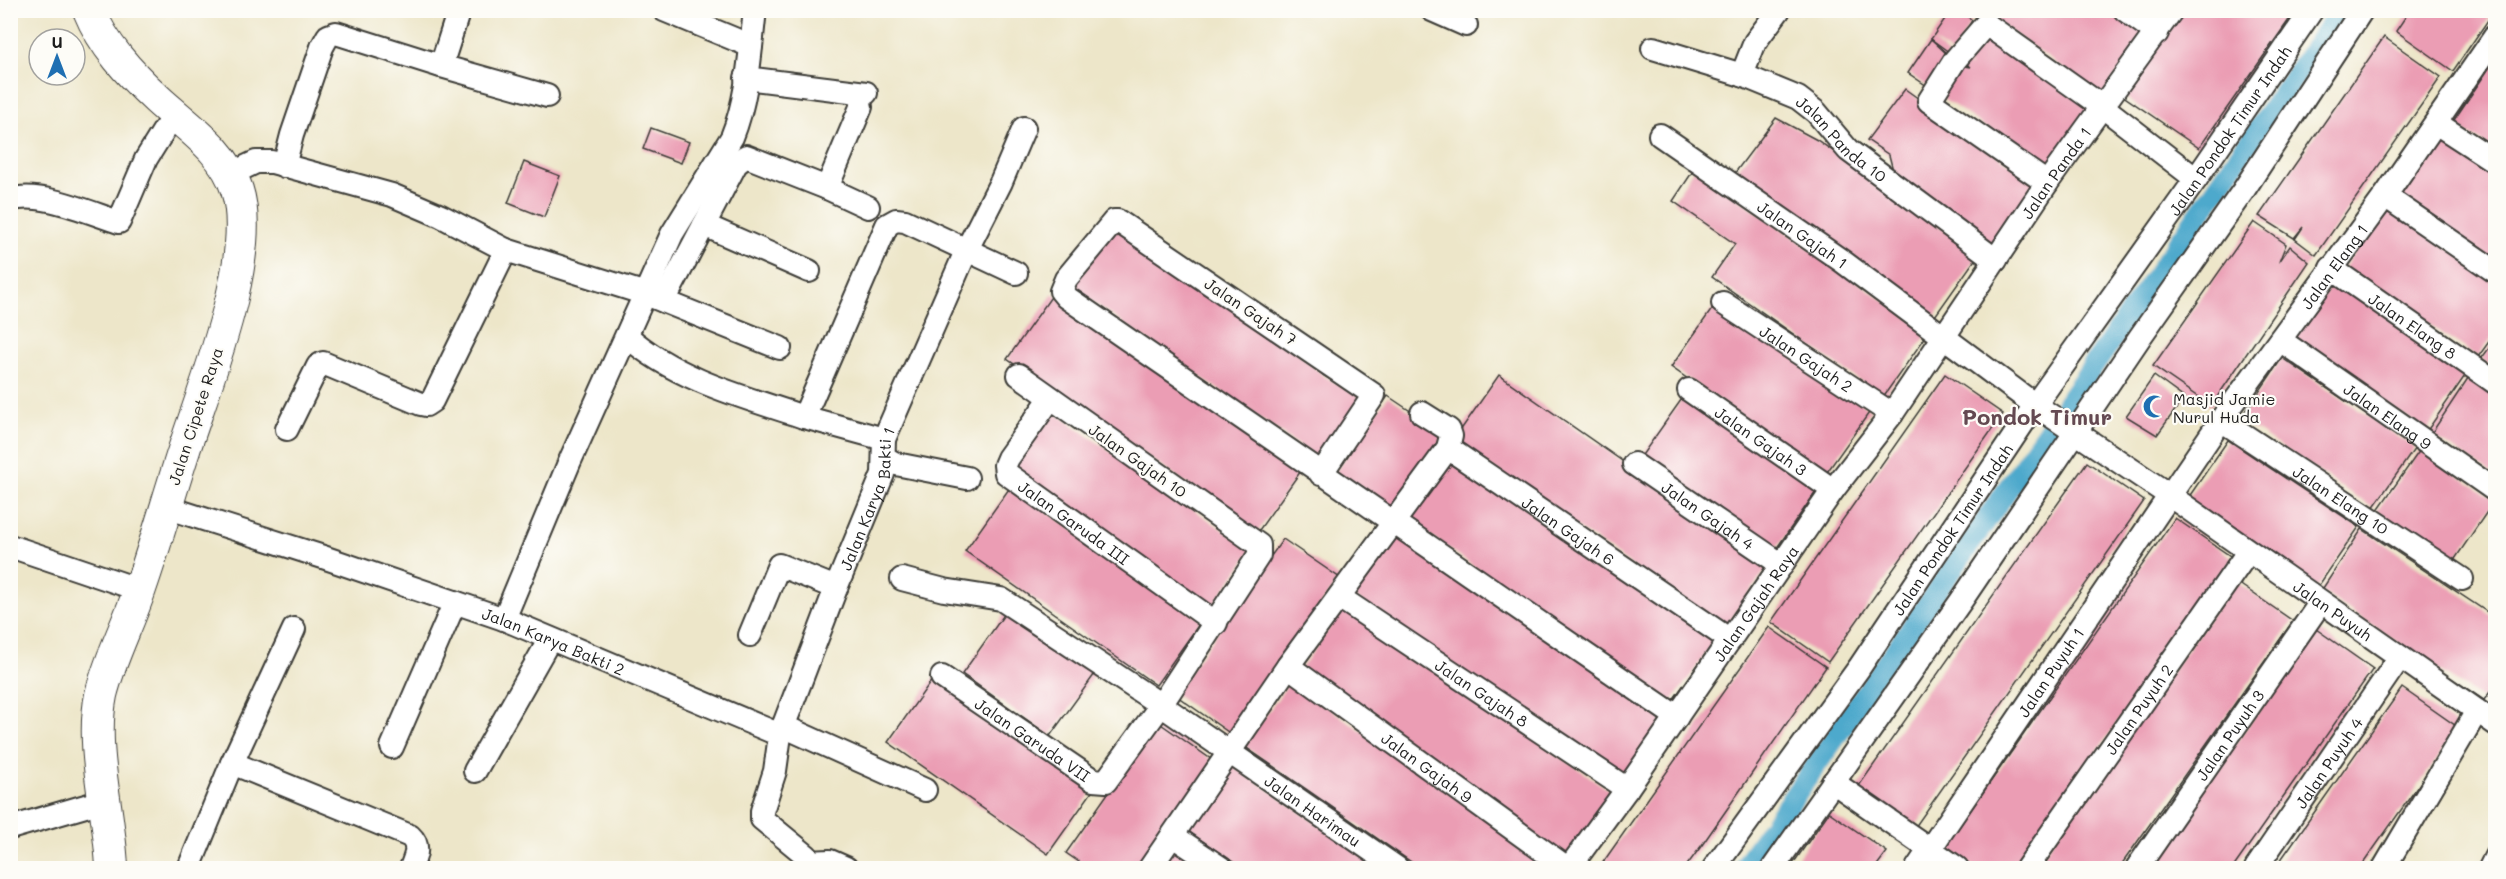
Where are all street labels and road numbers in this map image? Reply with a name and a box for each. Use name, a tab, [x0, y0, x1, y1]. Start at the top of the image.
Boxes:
street label: Jalan Pondok Timur Indah	[2163, 41, 2295, 219]
street label: Jalan Panda 10	[1792, 90, 1892, 186]
street label: Jalan Panda 1	[2016, 122, 2095, 222]
street label: Jalan Gajah 1	[1754, 195, 1853, 273]
street label: Jalan Elang 1	[2295, 220, 2372, 313]
street label: Jalan Gajah 7	[1201, 272, 1301, 350]
street label: Jalan Elang 8	[2365, 287, 2462, 363]
street label: Jalan Gajah 2	[1756, 320, 1857, 396]
street label: Jalan Cipete Raya	[163, 345, 227, 487]
street label: Jalan Elang 9	[2340, 378, 2436, 454]
street label: Jalan Gajah 3	[1711, 401, 1811, 479]
street label: Jalan Gajah 10	[1085, 418, 1191, 502]
street label: Jalan Karya Bakti 1	[834, 423, 899, 573]
street label: Jalan Pondok Timur Indah	[1887, 440, 2017, 619]
street label: Jalan Elang 10	[2289, 460, 2393, 538]
street label: Jalan Garuda III	[1015, 475, 1134, 569]
street label: Jalan Gajah 4	[1658, 476, 1759, 554]
street label: Jalan Gajah 6	[1518, 491, 1619, 569]
street label: Jalan Gajah Raya	[1708, 541, 1803, 665]
street label: Jalan Puyuh	[2290, 575, 2377, 645]
street label: Jalan Karya Bakti 2	[480, 602, 628, 679]
street label: Jalan Puyuh 1	[2012, 623, 2088, 721]
street label: Jalan Gajah 8	[1431, 654, 1533, 731]
street label: Jalan Puyuh 2	[2099, 660, 2177, 758]
street label: Jalan Puyuh 3	[2190, 685, 2268, 784]
street label: Jalan Garuda VII	[971, 692, 1095, 786]
street label: Jalan Puyuh 4	[2290, 712, 2367, 812]
street label: Jalan Gajah 9	[1378, 727, 1477, 807]
street label: Jalan Harimau	[1261, 769, 1365, 851]

